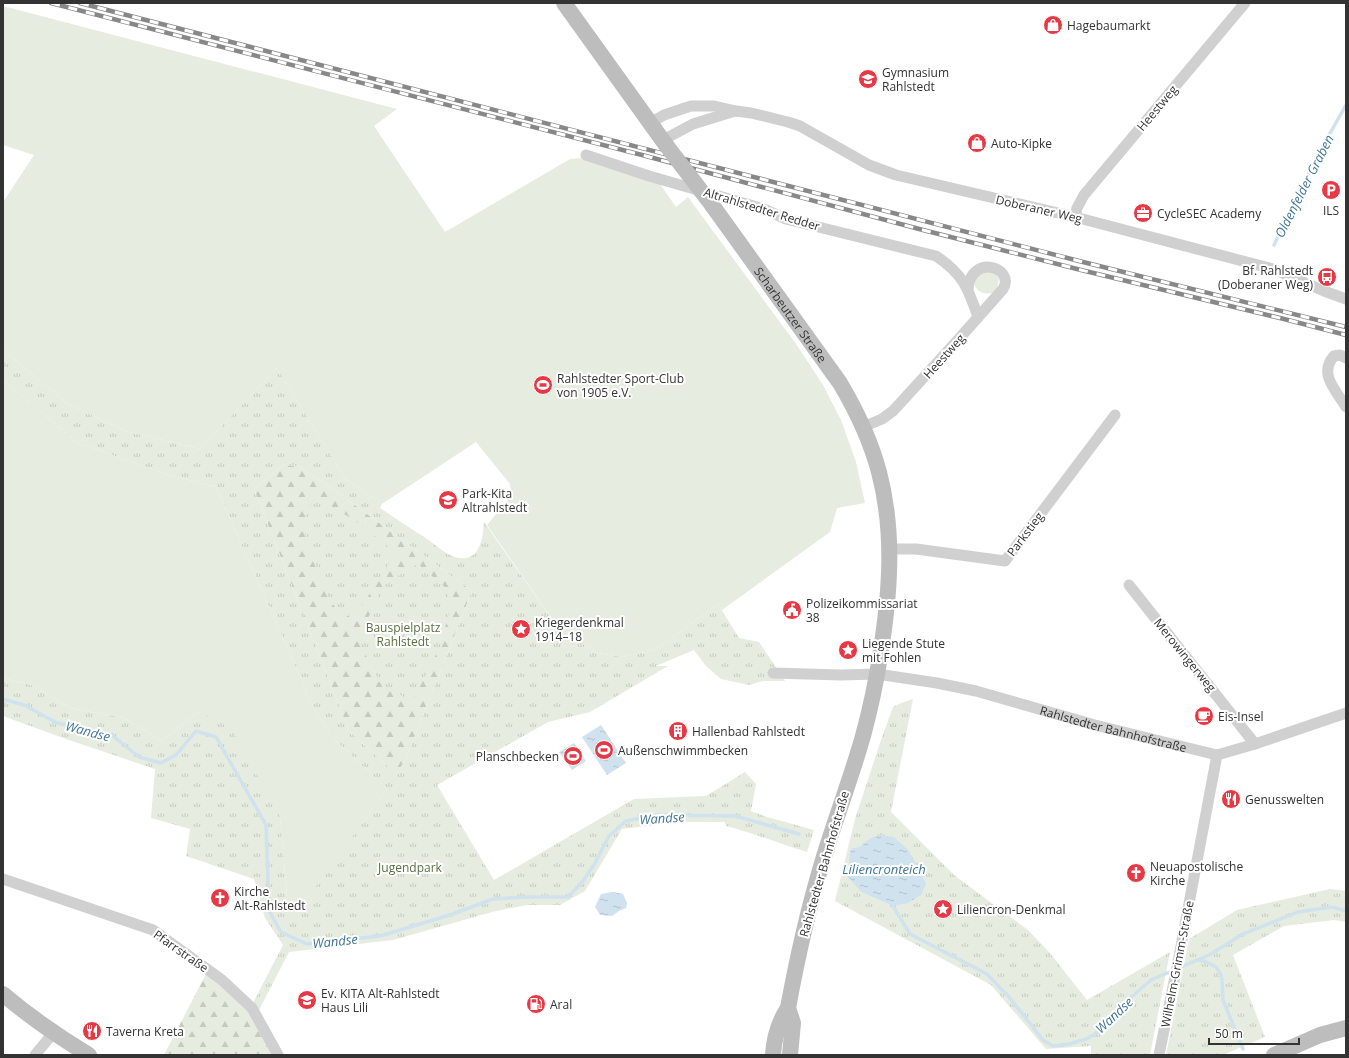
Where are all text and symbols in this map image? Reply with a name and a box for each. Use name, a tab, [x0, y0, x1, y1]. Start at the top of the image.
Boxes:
shop icon: Hagebaumarkt	[1042, 14, 1064, 36]
place label: Hagebaumarkt	[1067, 17, 1150, 34]
place label: Gymnasium Rahlstedt	[882, 64, 949, 95]
school or university icon: Gymnasium Rahlstedt	[857, 68, 879, 90]
street label: Heestweg	[1133, 81, 1181, 134]
water label: Oldenfelder Graben	[1270, 131, 1338, 241]
shop icon: Auto-Kipke	[966, 132, 988, 154]
place label: Auto-Kipke	[991, 135, 1052, 152]
parking icon: ILS	[1320, 179, 1342, 201]
street label: Altrahlstedter Redder	[702, 183, 822, 235]
street label: Doberaner Weg	[994, 191, 1084, 227]
office icon: CycleSEC Academy	[1132, 202, 1154, 224]
place label: ILS	[1323, 202, 1339, 219]
place label: CycleSEC Academy	[1157, 205, 1262, 222]
place label: Bf. Rahlstedt (Doberaner Weg)	[1218, 262, 1313, 293]
street label: Scharbeutzer Straße	[751, 263, 831, 366]
bus stop icon: Bf. Rahlstedt (Doberaner Weg)	[1316, 266, 1338, 288]
street label: Heestweg	[919, 330, 969, 382]
place label: Rahlstedter Sport-Club von 1905 e.V.	[557, 370, 684, 401]
sports icon: Rahlstedter Sport-Club von 1905 e.V.	[532, 374, 554, 396]
place label: Park-Kita Altrahlstedt	[462, 485, 527, 516]
school or university icon: Park-Kita Altrahlstedt	[437, 489, 459, 511]
street label: Parkstieg	[1003, 508, 1048, 560]
place label: Polizeikommissariat 38	[806, 595, 918, 626]
public building icon: Polizeikommissariat 38	[781, 599, 803, 621]
place label: Kriegerdenkmal 1914–18	[535, 614, 624, 645]
street label: Merowingerweg	[1150, 615, 1220, 696]
place icon: Kriegerdenkmal 1914–18	[510, 618, 532, 640]
park label: Bauspielplatz Rahlstedt	[366, 619, 441, 650]
place label: Liegende Stute mit Fohlen	[862, 635, 945, 666]
place icon: Liegende Stute mit Fohlen	[837, 639, 859, 661]
street label: Rahlstedter Bahnhofstraße	[1038, 701, 1189, 756]
cafe icon: Eis-Insel	[1193, 705, 1215, 727]
place label: Eis-Insel	[1218, 708, 1263, 725]
water label: Wandse	[64, 716, 113, 746]
building icon: Hallenbad Rahlstedt	[667, 720, 689, 742]
place label: Hallenbad Rahlstedt	[692, 723, 805, 740]
sports icon: Außenschwimmbecken	[593, 739, 615, 761]
place label: Außenschwimmbecken	[618, 742, 748, 759]
sports icon: Planschbecken	[562, 745, 584, 767]
place label: Planschbecken	[476, 748, 559, 765]
restaurant icon: Genusswelten	[1220, 788, 1242, 810]
street label: Rahlstedter Bahnhofstraße	[795, 789, 853, 939]
place label: Genusswelten	[1245, 791, 1324, 808]
water label: Wandse	[639, 807, 686, 829]
place label: Neuapostolische Kirche	[1150, 858, 1243, 889]
park label: Jugendpark	[377, 859, 443, 876]
water label: Liliencronteich	[842, 860, 926, 878]
church icon: Neuapostolische Kirche	[1125, 862, 1147, 884]
place label: Kirche Alt-Rahlstedt	[234, 883, 306, 914]
church icon: Kirche Alt-Rahlstedt	[209, 887, 231, 909]
place icon: Liliencron-Denkmal	[932, 898, 954, 920]
street label: Wilhelm-Grimm-Straße	[1156, 899, 1198, 1029]
place label: Liliencron-Denkmal	[957, 901, 1065, 918]
street label: Pfarrstraße	[150, 926, 212, 976]
water label: Wandse	[311, 930, 359, 952]
place label: Ev. KITA Alt-Rahlstedt Haus Lili	[321, 985, 440, 1016]
school or university icon: Ev. KITA Alt-Rahlstedt Haus Lili	[296, 989, 318, 1011]
fuel station icon: Aral	[525, 993, 547, 1015]
water label: Wandse	[1091, 993, 1137, 1037]
place label: Aral	[550, 996, 572, 1013]
restaurant icon: Taverna Kreta	[81, 1020, 103, 1042]
scale bar	[1209, 1020, 1299, 1046]
place label: Taverna Kreta	[106, 1023, 184, 1040]
text: 50 m	[1215, 1025, 1243, 1042]

